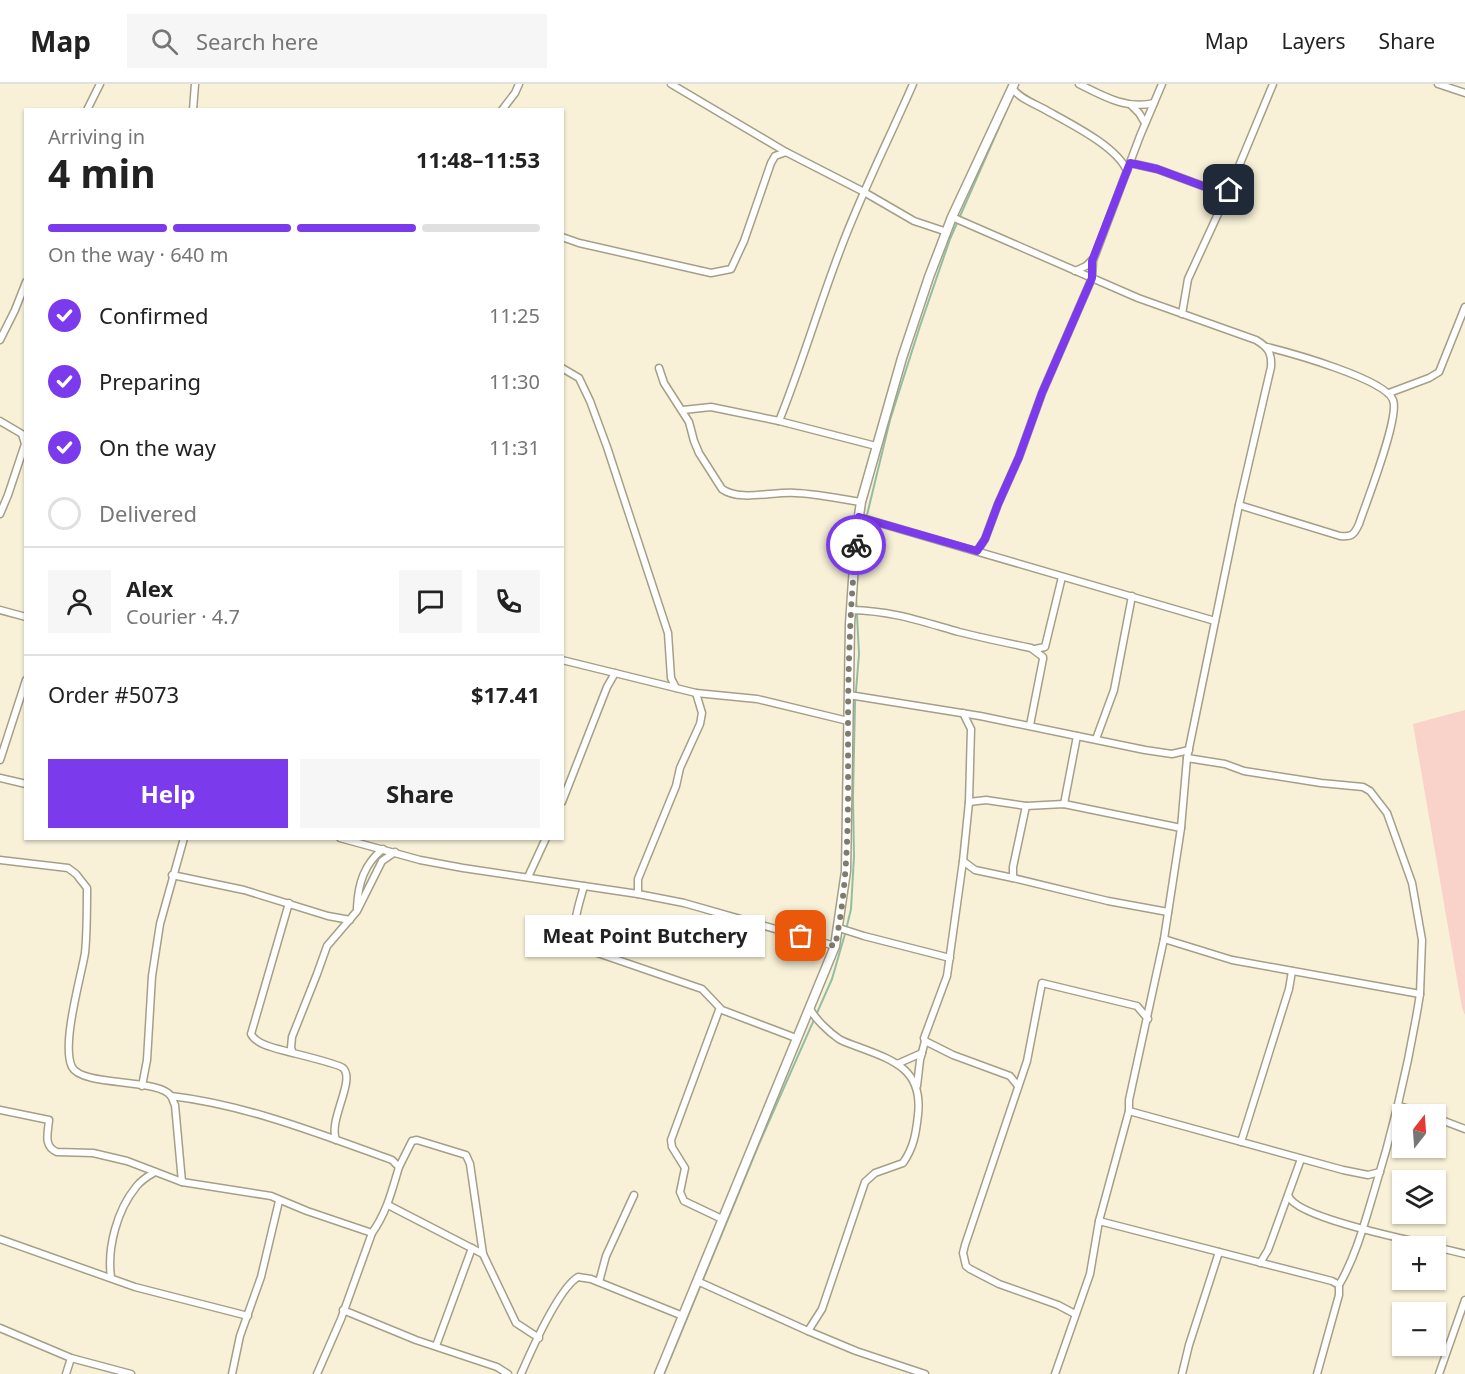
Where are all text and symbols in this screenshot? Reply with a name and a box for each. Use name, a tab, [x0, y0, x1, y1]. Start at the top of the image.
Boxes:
search box	[127, 14, 547, 68]
text: Map	[30, 22, 91, 60]
icon: search	[148, 25, 181, 58]
text: Search here	[196, 26, 318, 56]
text: Map	[1205, 27, 1249, 55]
text: Layers	[1282, 27, 1346, 55]
text: Share	[1379, 27, 1435, 55]
text: Arriving in	[48, 123, 145, 150]
text: 11:48–11:53	[416, 144, 540, 174]
text: 4 min	[48, 146, 155, 199]
pin	[1203, 164, 1254, 215]
icon: home	[1212, 173, 1245, 206]
text: On the way · 640 m	[48, 241, 228, 268]
icon: check	[48, 299, 81, 332]
text: Confirmed	[99, 300, 209, 330]
text: 11:25	[489, 302, 540, 329]
icon: check	[48, 365, 81, 398]
text: Preparing	[99, 366, 201, 396]
text: 11:30	[489, 368, 540, 395]
icon: check	[48, 431, 81, 464]
text: On the way	[99, 432, 216, 462]
text: 11:31	[489, 434, 540, 461]
text: Delivered	[99, 498, 197, 528]
courier	[826, 515, 886, 575]
icon: bike	[840, 529, 873, 562]
button: person	[48, 570, 111, 633]
button: chat	[399, 570, 462, 633]
button: phone	[477, 570, 540, 633]
text: Alex	[126, 573, 173, 603]
text: Courier · 4.7	[126, 603, 240, 630]
text: Order #5073	[48, 679, 179, 709]
text: $17.41	[471, 679, 540, 709]
button: Help	[48, 759, 288, 828]
button: Share	[300, 759, 540, 828]
pin	[775, 910, 826, 961]
callout: Meat Point Butchery	[525, 915, 765, 957]
icon: bag	[784, 919, 817, 952]
text: Meat Point Butchery	[542, 922, 748, 949]
north arrow	[1392, 1104, 1446, 1158]
map controls	[1392, 1104, 1446, 1356]
button: layers	[1392, 1170, 1446, 1224]
button: +	[1392, 1236, 1446, 1290]
button: −	[1392, 1302, 1446, 1356]

